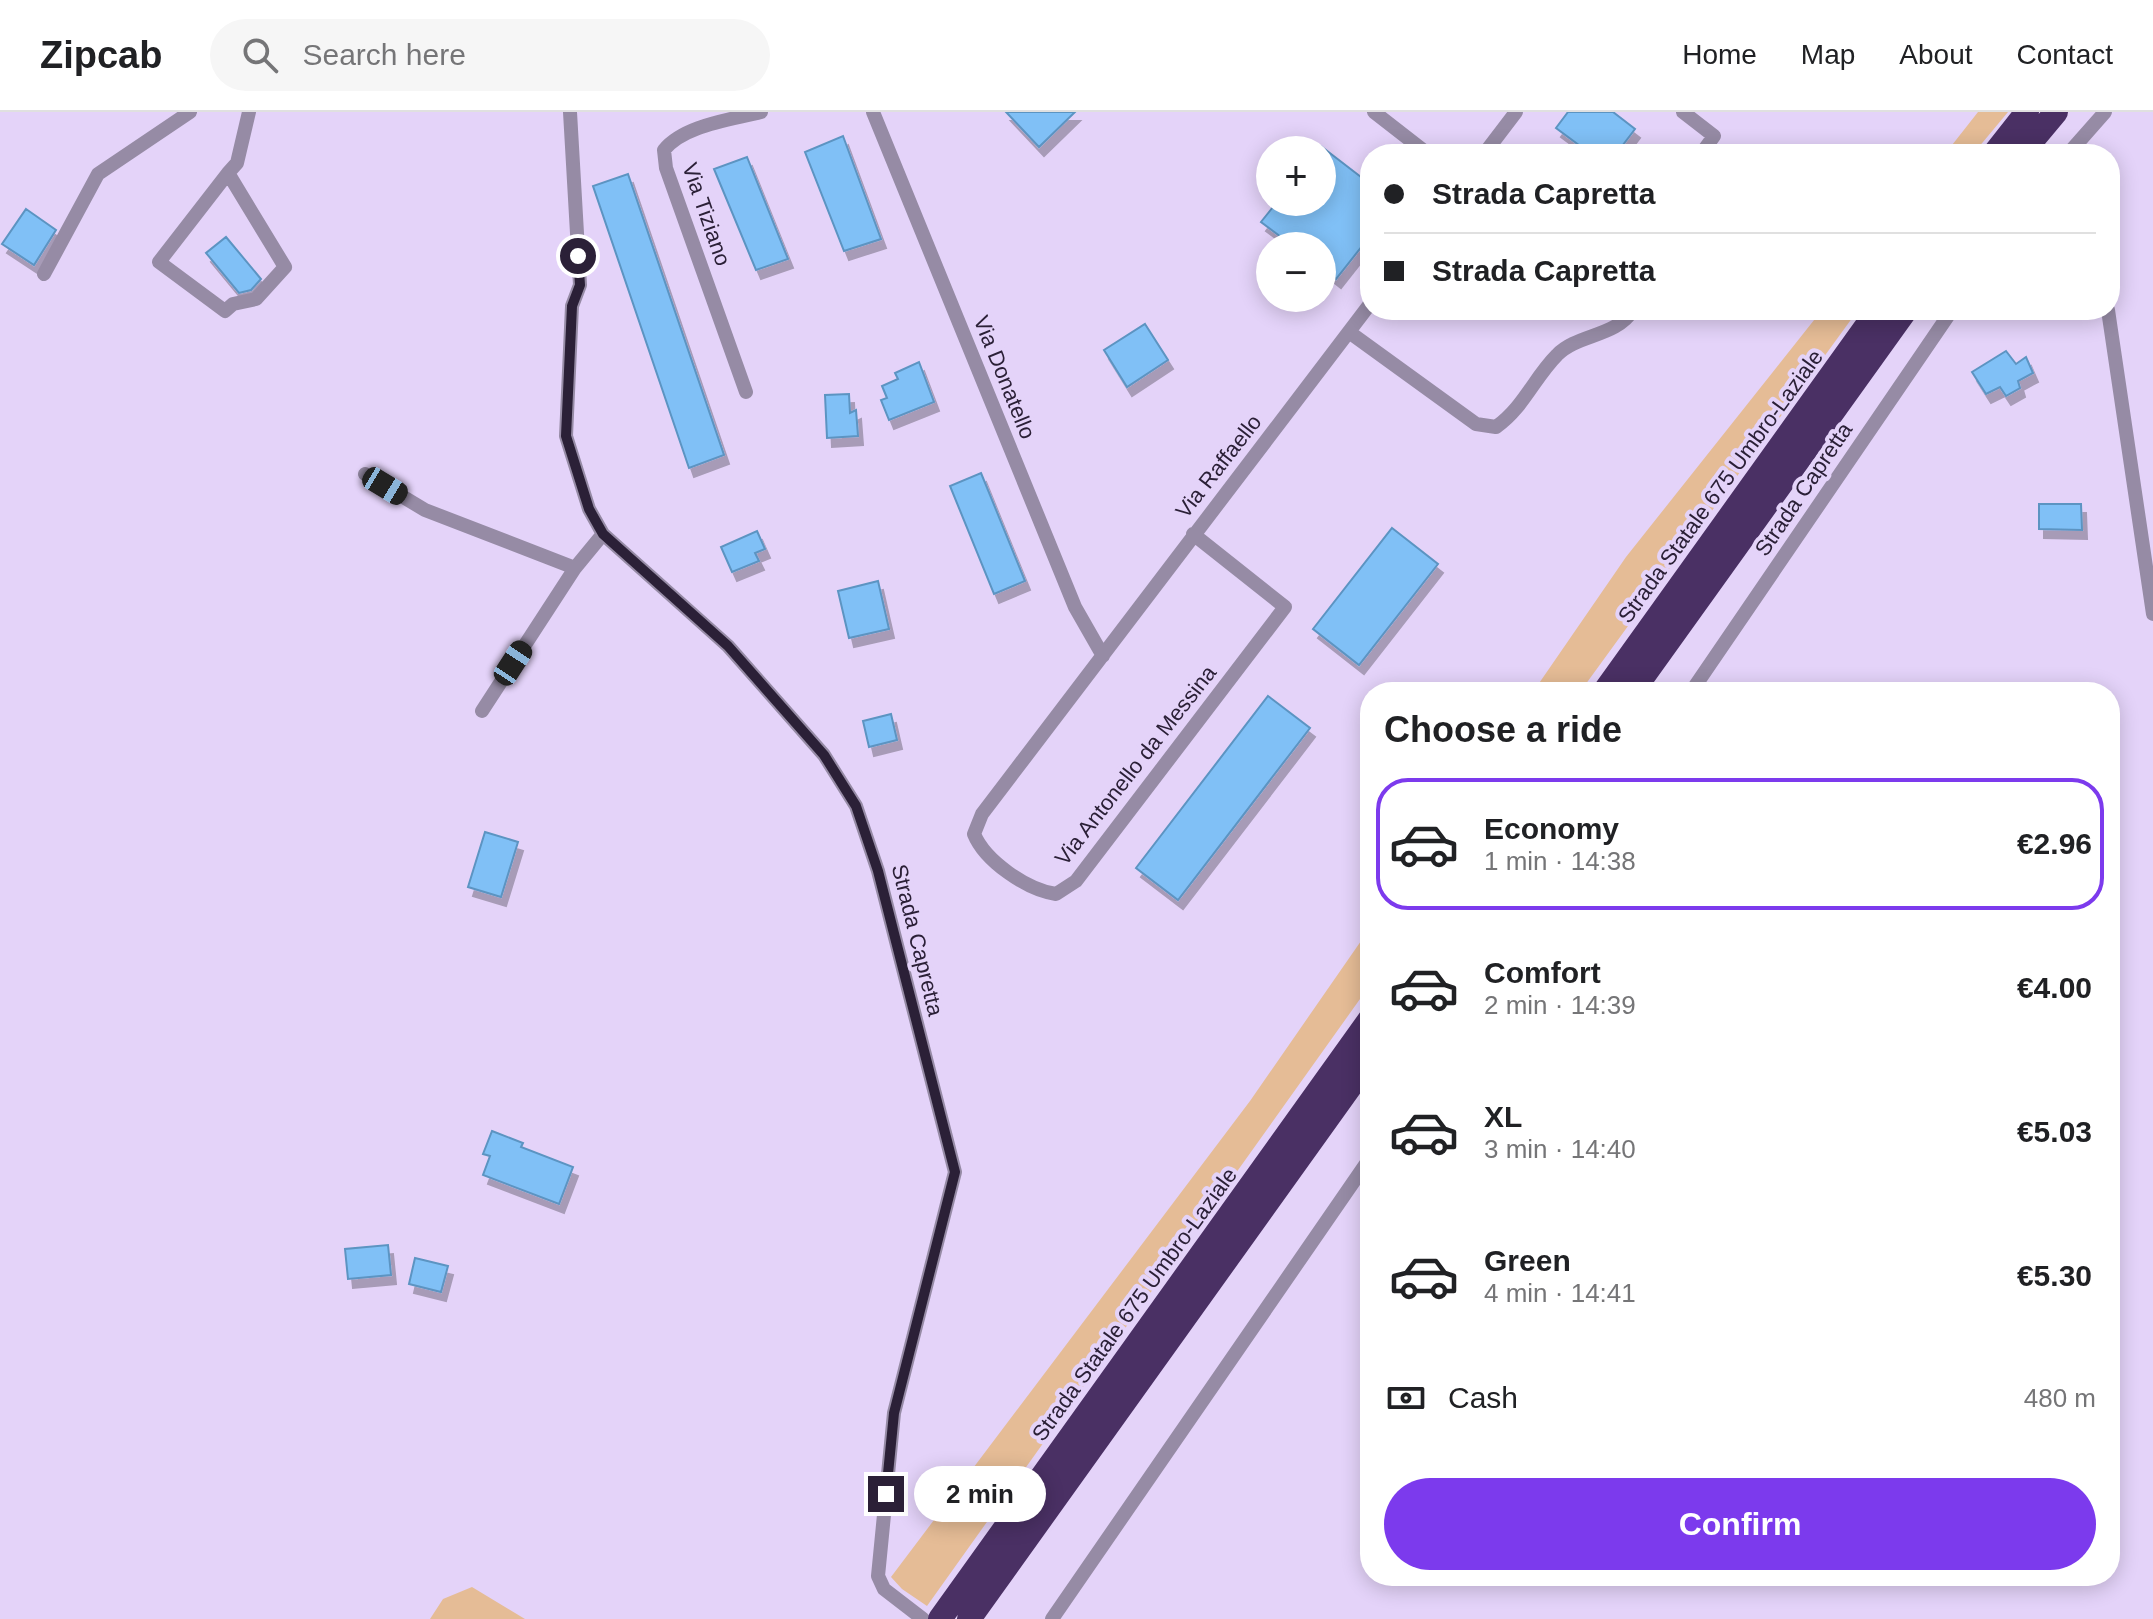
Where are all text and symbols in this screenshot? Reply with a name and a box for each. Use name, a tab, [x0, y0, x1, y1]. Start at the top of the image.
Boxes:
search box	[210, 19, 770, 91]
icon: search	[238, 33, 282, 77]
text: Zipcab	[40, 34, 162, 76]
text: Search here	[302, 38, 466, 71]
text: Home	[1682, 39, 1757, 70]
text: Map	[1801, 39, 1855, 70]
text: About	[1899, 39, 1973, 70]
text: Contact	[2017, 39, 2113, 70]
map controls	[1256, 136, 1336, 312]
button: +	[1256, 136, 1336, 216]
street label: Via Tiziano	[677, 159, 736, 269]
text: Strada Capretta	[1432, 177, 1655, 210]
button: −	[1256, 232, 1336, 312]
route start	[560, 238, 596, 274]
text: Strada Capretta	[1432, 254, 1655, 287]
street label: Via Donatello	[969, 312, 1041, 442]
street label: Strada Statale 675 Umbro-Laziale	[1613, 345, 1828, 628]
street label: Via Raffaello	[1170, 410, 1266, 523]
street label: Strada Capretta	[1750, 417, 1858, 561]
car	[358, 463, 412, 509]
car	[490, 636, 536, 690]
street label: Via Antonello da Messina	[1050, 660, 1222, 870]
text: Choose a ride	[1384, 709, 1622, 750]
icon: car	[1388, 808, 1460, 880]
text: Economy	[1484, 812, 1619, 845]
text: €2.96	[2017, 827, 2092, 860]
text: 1 min · 14:38	[1484, 846, 1636, 876]
street label: Strada Capretta	[887, 862, 949, 1019]
icon: car	[1388, 952, 1460, 1024]
text: Comfort	[1484, 956, 1601, 989]
text: €4.00	[2017, 971, 2092, 1004]
text: 2 min · 14:39	[1484, 990, 1636, 1020]
icon: car	[1388, 1096, 1460, 1168]
text: XL	[1484, 1100, 1522, 1133]
text: €5.03	[2017, 1115, 2092, 1148]
text: 3 min · 14:40	[1484, 1134, 1636, 1164]
street label: Strada Statale 675 Umbro-Laziale	[1027, 1163, 1242, 1446]
icon: car	[1388, 1240, 1460, 1312]
text: Green	[1484, 1244, 1571, 1277]
text: €5.30	[2017, 1259, 2092, 1292]
text: 4 min · 14:41	[1484, 1278, 1636, 1308]
icon: cash	[1384, 1376, 1428, 1420]
text: Cash	[1448, 1381, 1518, 1414]
text: 480 m	[2024, 1383, 2096, 1413]
callout: 2 min	[914, 1466, 1046, 1522]
route end	[868, 1476, 904, 1512]
button: Confirm	[1384, 1478, 2096, 1570]
text: 2 min	[946, 1479, 1014, 1509]

